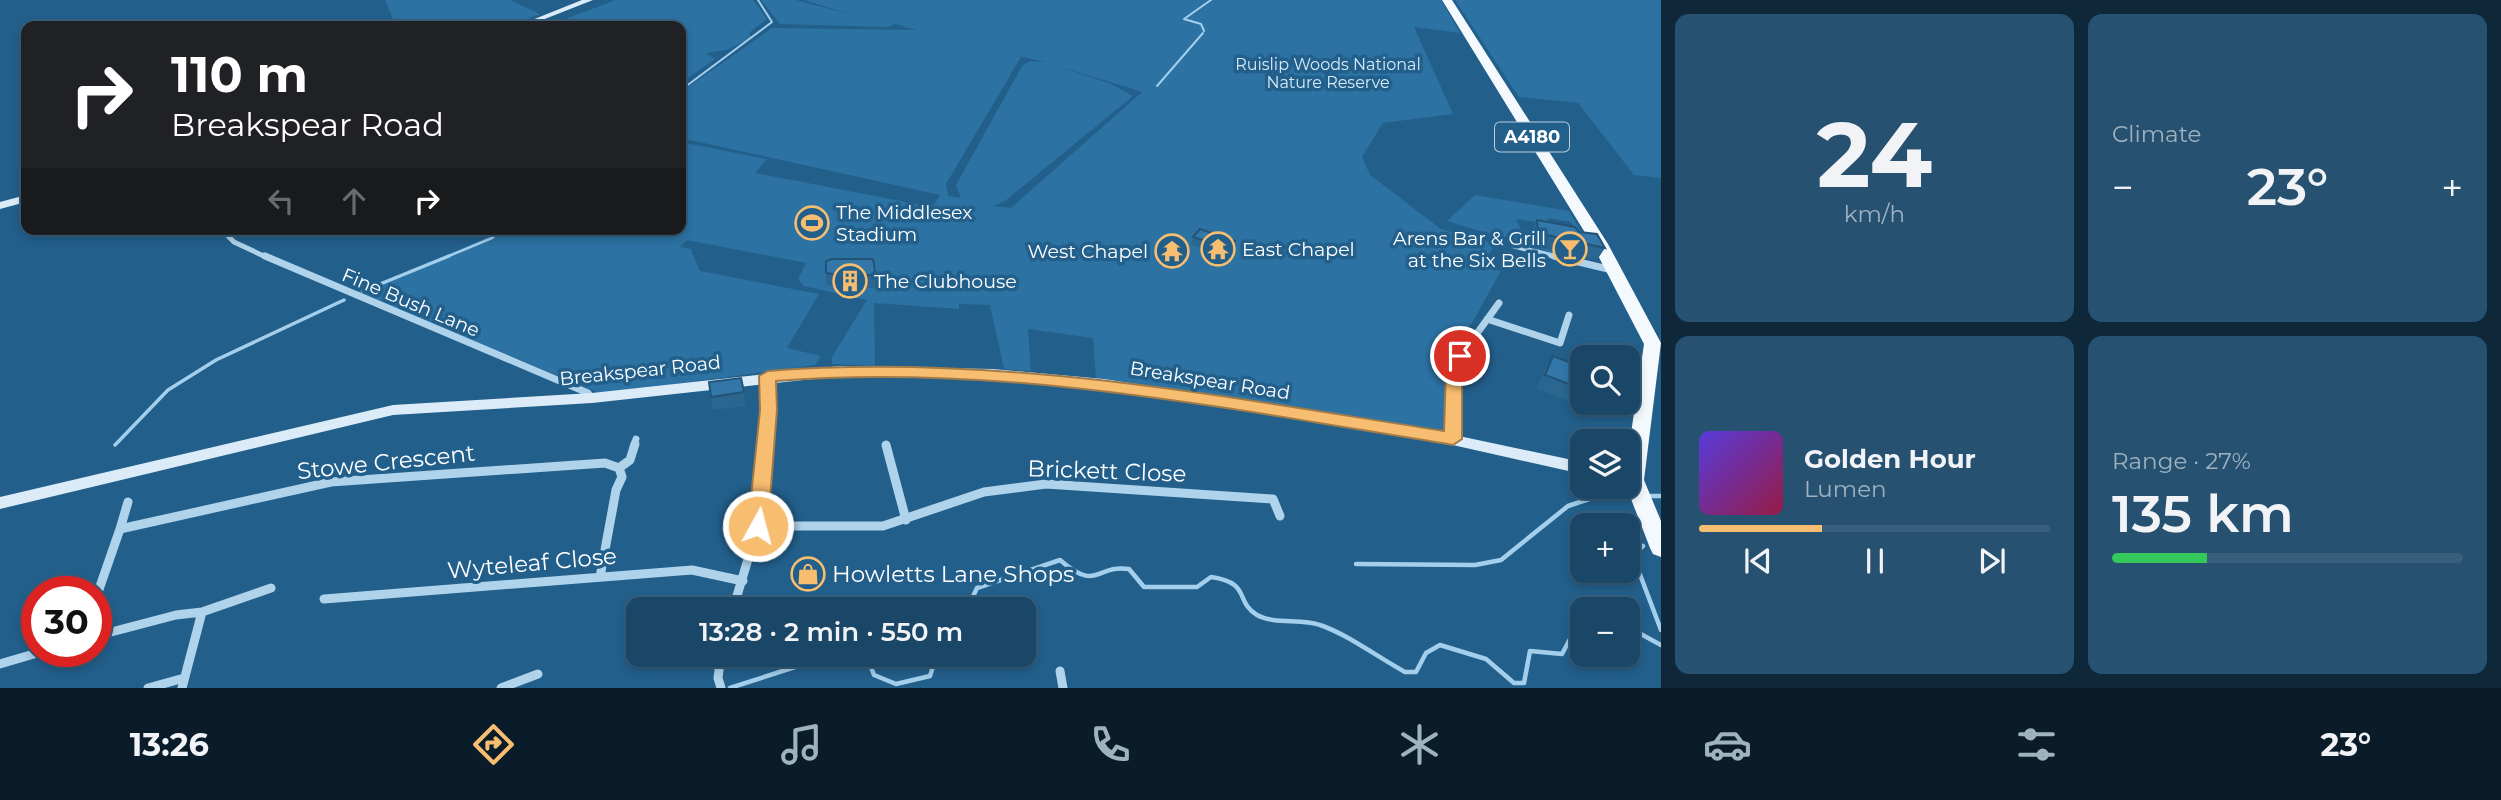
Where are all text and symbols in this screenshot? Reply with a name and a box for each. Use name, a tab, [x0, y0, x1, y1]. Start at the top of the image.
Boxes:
text: 110 m	[171, 45, 308, 104]
icon: right	[56, 49, 147, 140]
park label: Ruislip Woods National Nature Reserve	[1235, 55, 1421, 92]
text: 24	[1817, 99, 1932, 210]
text: Breakspear Road	[171, 105, 444, 144]
text: Climate	[2112, 120, 2201, 148]
road number: A4180	[1495, 122, 1569, 152]
text: 23°	[2247, 155, 2328, 218]
text: −	[2112, 164, 2134, 211]
text: +	[2441, 164, 2463, 211]
icon: left	[262, 182, 300, 220]
icon: ahead	[335, 182, 373, 220]
icon: right	[408, 182, 446, 220]
text: km/h	[1844, 200, 1905, 228]
place label: The Middlesex Stadium	[836, 201, 972, 246]
sports icon: The Middlesex Stadium	[793, 204, 831, 242]
place label: Arens Bar & Grill at the Six Bells	[1393, 227, 1546, 272]
temple icon: East Chapel	[1199, 230, 1237, 268]
bar icon: Arens Bar & Grill at the Six Bells	[1551, 230, 1589, 268]
temple icon: West Chapel	[1153, 232, 1191, 270]
place label: East Chapel	[1242, 238, 1355, 261]
place label: West Chapel	[1028, 240, 1148, 263]
building icon: The Clubhouse	[831, 262, 869, 300]
street label: Fine Bush Lane	[338, 263, 483, 342]
place label: The Clubhouse	[874, 270, 1017, 293]
pin	[1430, 326, 1490, 386]
icon: arrive	[1441, 337, 1479, 375]
map controls	[1570, 345, 1640, 667]
button: search	[1570, 345, 1640, 415]
street label: Breakspear Road	[558, 351, 722, 390]
street label: Breakspear Road	[1128, 356, 1292, 405]
button: layers	[1570, 429, 1640, 499]
street label: Stowe Crescent	[296, 439, 476, 485]
text: Golden Hour	[1804, 443, 1976, 475]
text: Range · 27%	[2112, 447, 2251, 475]
street label: Brickett Close	[1027, 454, 1187, 488]
text: Lumen	[1804, 475, 1887, 503]
text: 135 km	[2112, 482, 2294, 545]
position arrow	[721, 489, 795, 563]
button: +	[1570, 513, 1640, 583]
street label: Wyteleaf Close	[446, 542, 618, 584]
icon: previous	[1739, 542, 1777, 580]
icon: pause	[1856, 542, 1894, 580]
icon: next	[1973, 542, 2011, 580]
shop icon: Howletts Lane Shops	[789, 555, 827, 593]
place label: Howletts Lane Shops	[832, 560, 1074, 588]
speed limit sign: 30	[21, 576, 112, 667]
button: −	[1570, 597, 1640, 667]
text: 13:28 · 2 min · 550 m	[699, 616, 963, 648]
icon: directions	[469, 720, 518, 769]
icon: music	[777, 720, 826, 769]
icon: phone	[1086, 720, 1135, 769]
icon: climate	[1395, 720, 1444, 769]
icon: car	[1703, 720, 1752, 769]
icon: filters	[2012, 720, 2061, 769]
text: 13:26	[130, 725, 209, 764]
text: 23°	[2320, 725, 2371, 764]

